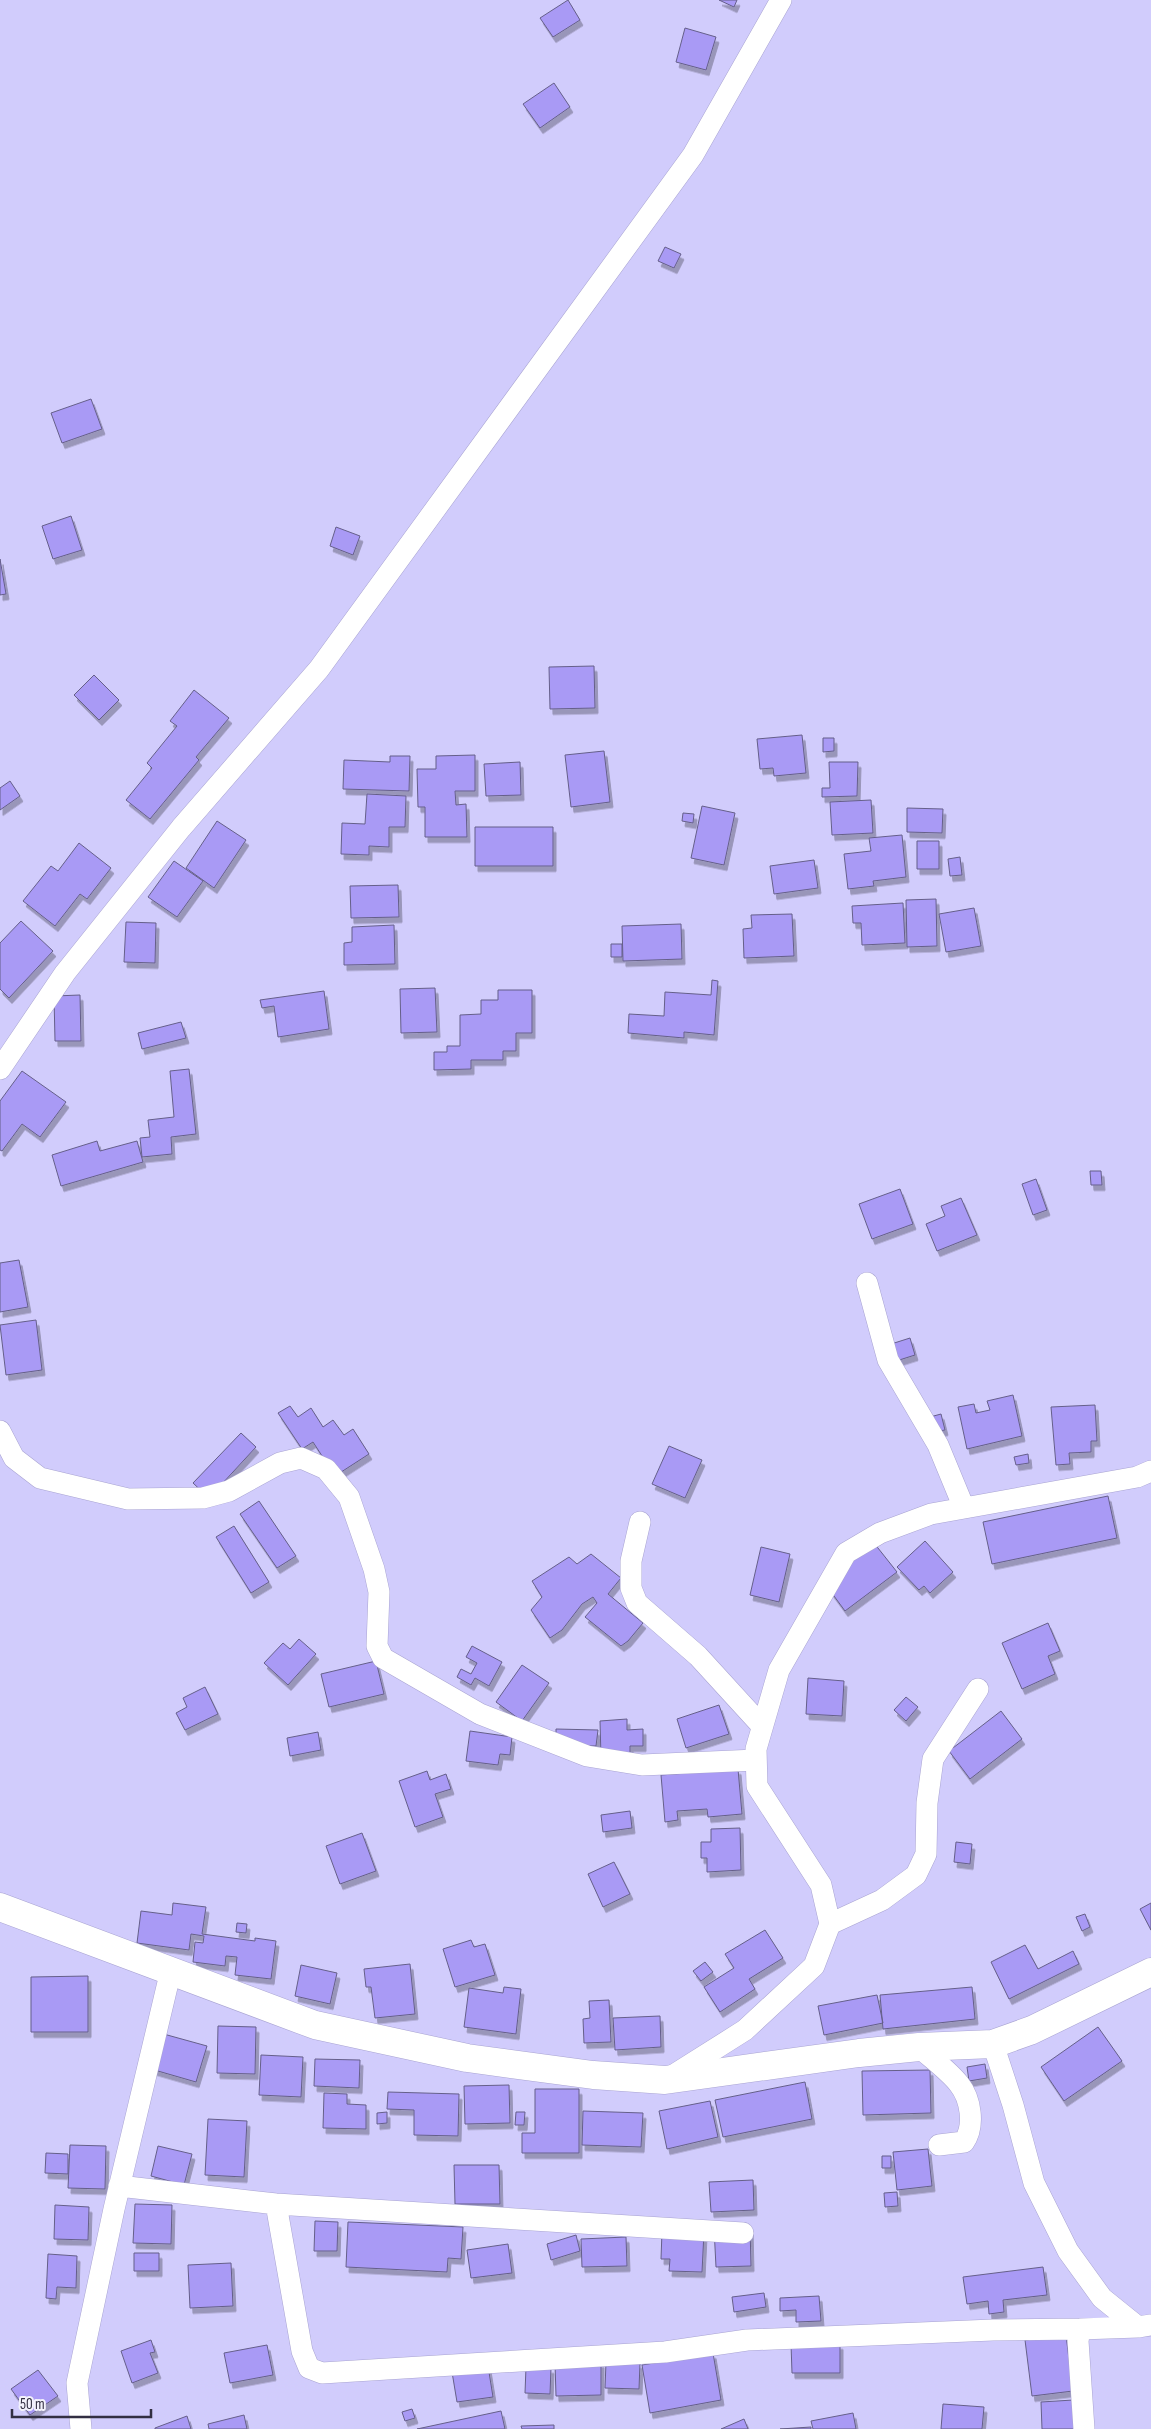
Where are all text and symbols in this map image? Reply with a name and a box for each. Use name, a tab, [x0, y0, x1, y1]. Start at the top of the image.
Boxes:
scale bar	[12, 2386, 151, 2418]
text: 50 m	[20, 2395, 45, 2414]

